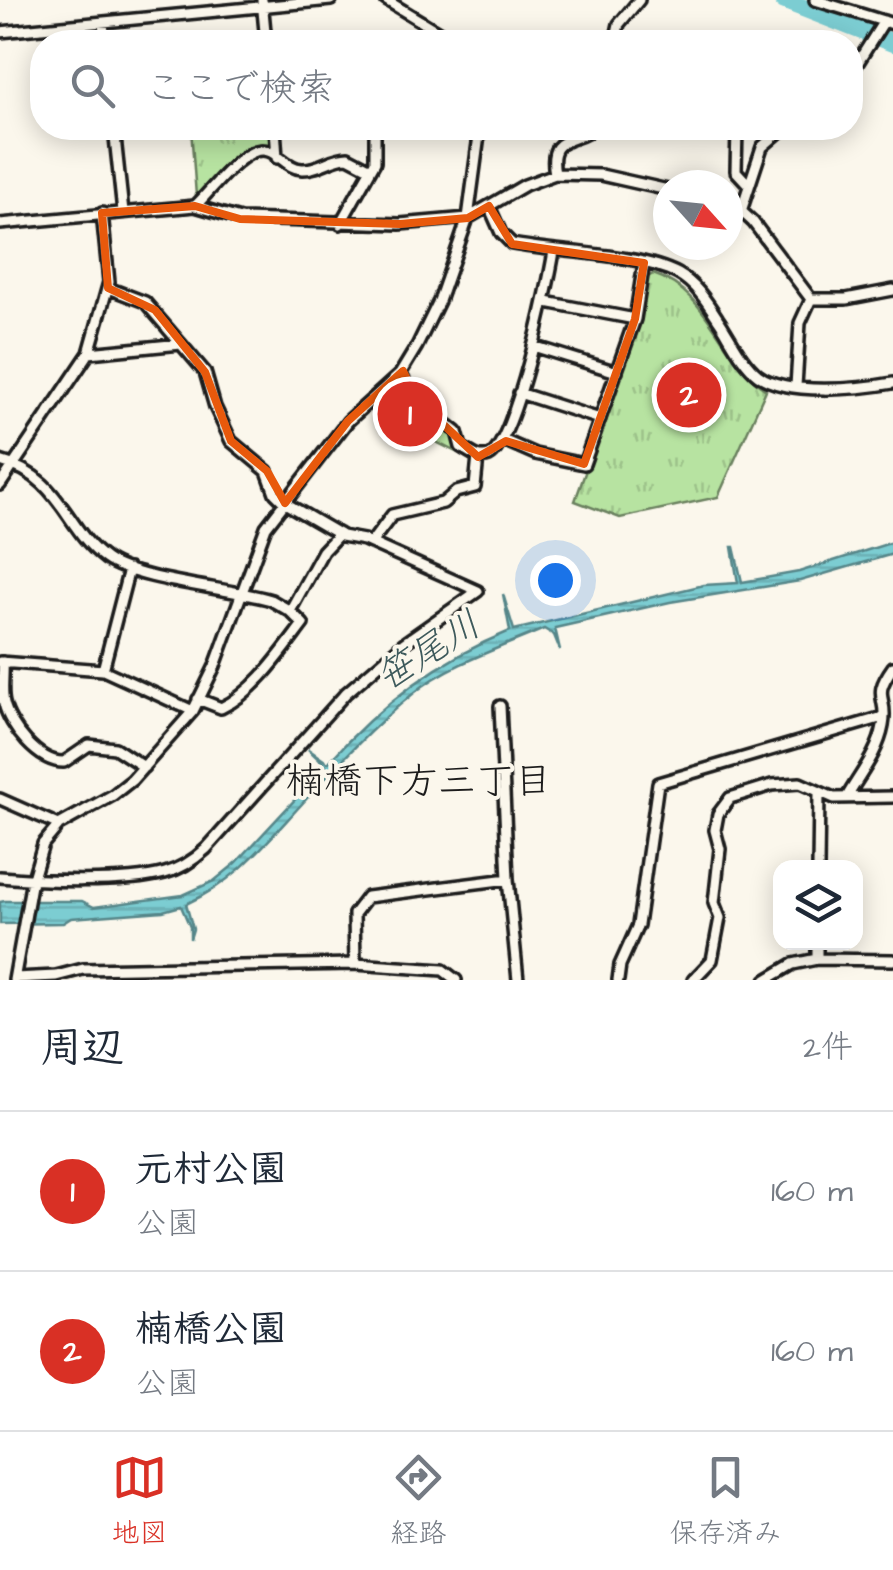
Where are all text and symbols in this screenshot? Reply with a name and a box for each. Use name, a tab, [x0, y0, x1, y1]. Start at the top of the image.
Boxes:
search box	[30, 30, 863, 140]
icon: search	[65, 58, 120, 113]
text: ここで検索	[145, 63, 335, 115]
north arrow	[653, 170, 743, 260]
pin: 2	[656, 358, 722, 432]
pin: 1	[378, 376, 442, 452]
your location	[530, 555, 581, 606]
water label: 笹尾川	[367, 599, 491, 704]
district label: 楠橋下方三丁目	[286, 756, 552, 808]
map controls	[773, 860, 863, 950]
button: layers	[773, 860, 863, 950]
text: 周辺	[40, 1020, 124, 1078]
text: 2件	[803, 1025, 853, 1070]
text: 元村公園	[135, 1144, 287, 1196]
text: 1	[70, 1169, 75, 1214]
text: 160 m	[771, 1169, 853, 1214]
text: 公園	[135, 1201, 199, 1246]
text: 楠橋公園	[135, 1304, 287, 1356]
text: 2	[63, 1329, 82, 1374]
text: 160 m	[771, 1329, 853, 1374]
text: 公園	[135, 1361, 199, 1406]
tab: 地図	[111, 1450, 168, 1553]
tab: 経路	[390, 1450, 447, 1553]
tab: 保存済み	[669, 1450, 782, 1553]

